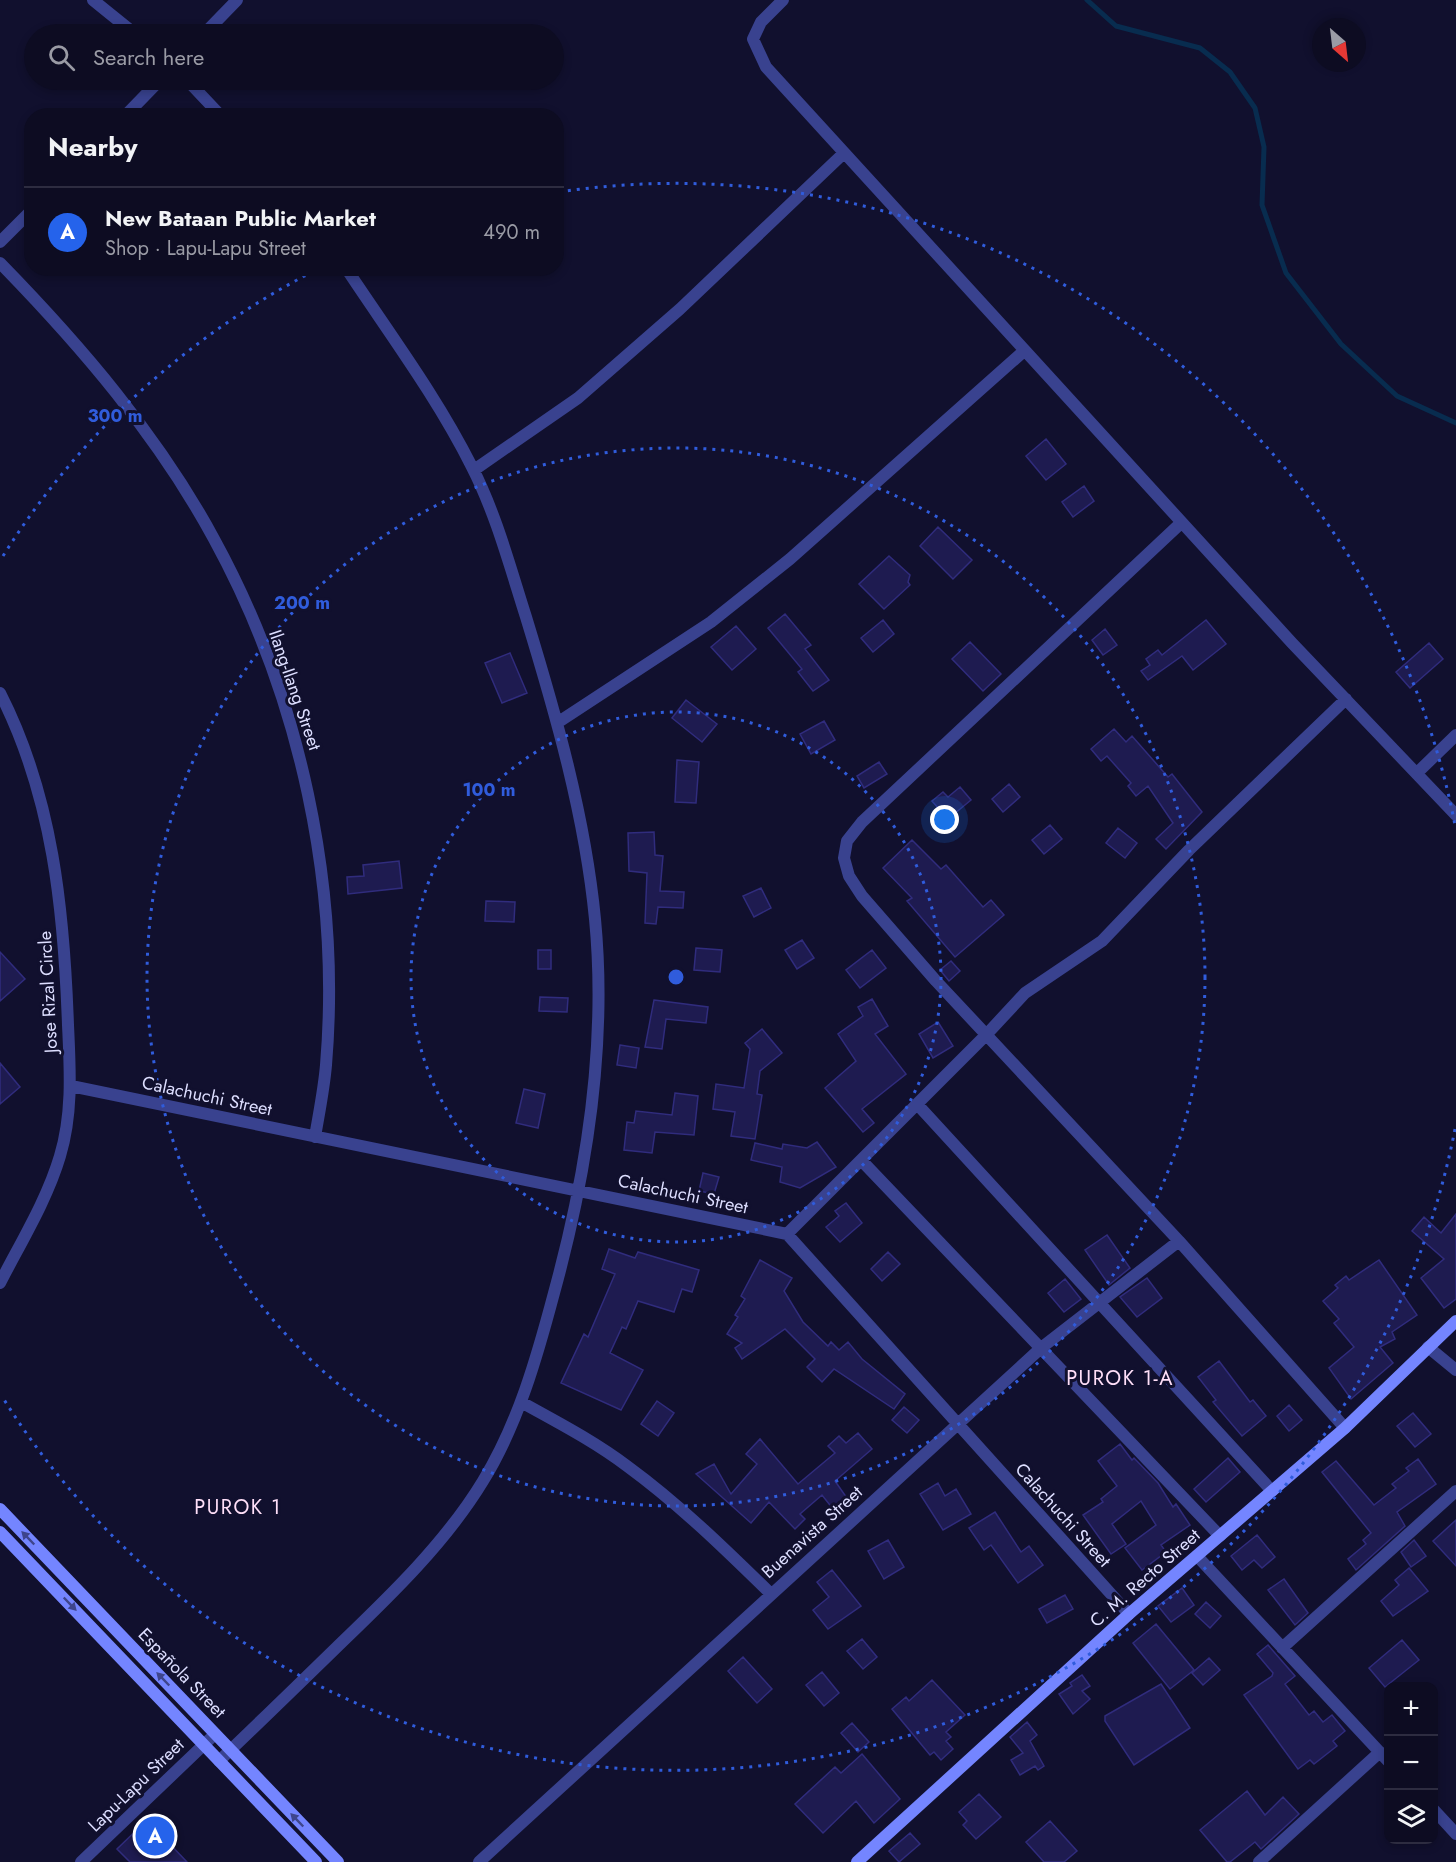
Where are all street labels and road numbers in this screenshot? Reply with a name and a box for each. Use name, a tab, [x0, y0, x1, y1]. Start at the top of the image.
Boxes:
street label: Ilang-Ilang Street	[262, 626, 328, 754]
street label: Jose Rizal Circle	[32, 930, 64, 1056]
street label: Calachuchi Street	[140, 1070, 275, 1123]
street label: Calachuchi Street	[616, 1168, 751, 1221]
street label: Calachuchi Street	[1009, 1457, 1117, 1573]
street label: Buenavista Street	[756, 1479, 869, 1584]
street label: C. M. Recto Street	[1084, 1522, 1206, 1633]
street label: Española Street	[132, 1622, 232, 1724]
street label: Lapu-Lapu Street	[82, 1732, 190, 1838]

